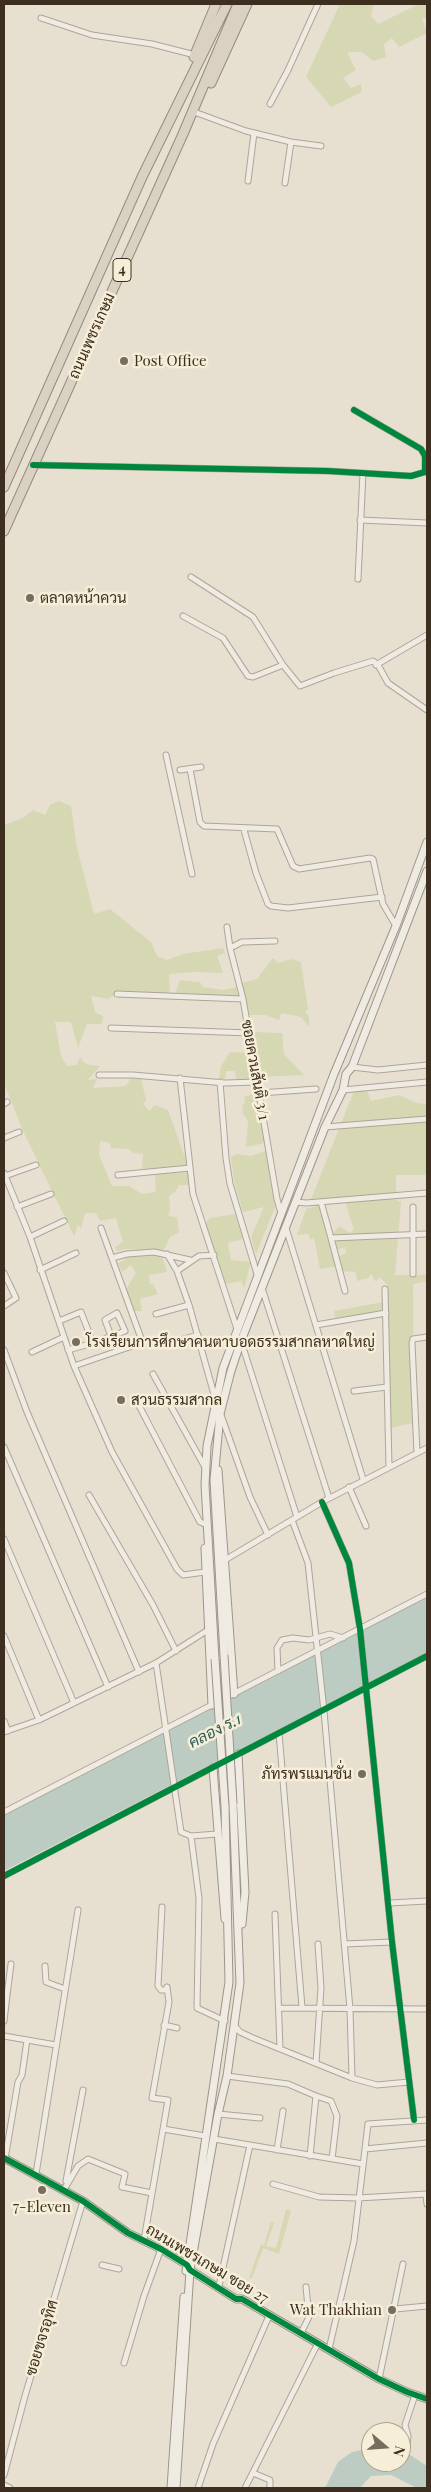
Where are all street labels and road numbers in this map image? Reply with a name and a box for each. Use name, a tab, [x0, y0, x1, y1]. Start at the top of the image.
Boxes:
road number: 4	[113, 258, 131, 282]
street label: ถนนเพชรเกษม	[65, 290, 119, 382]
street label: ซอยควนสันติ 3/1	[237, 1018, 273, 1122]
street label: ถนนเพชรเกษม ซอย 27	[143, 2220, 271, 2308]
street label: ซอยขจรอุทิศ	[22, 2298, 62, 2378]

